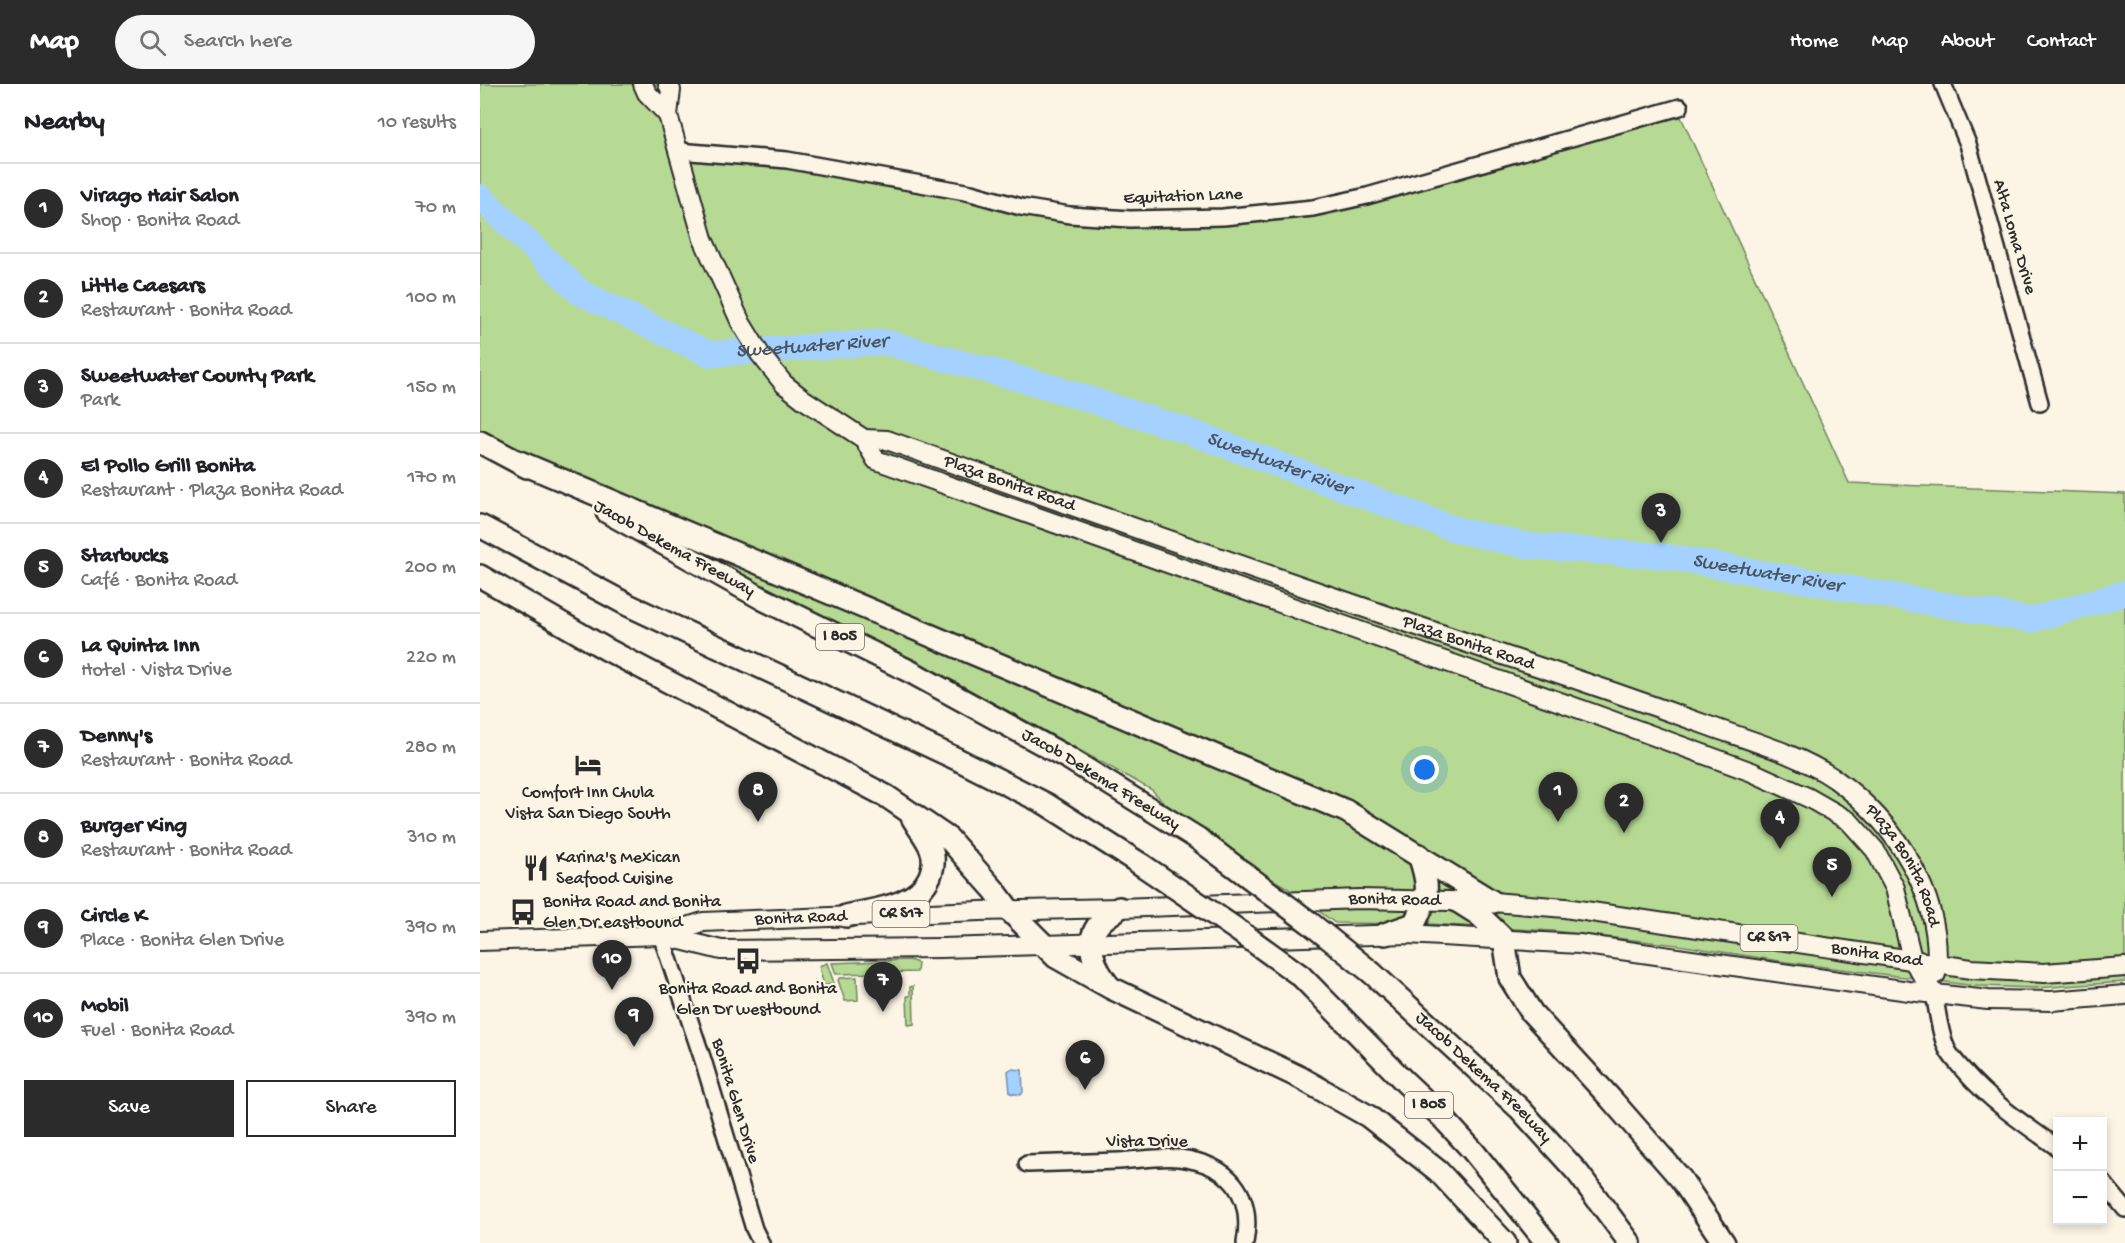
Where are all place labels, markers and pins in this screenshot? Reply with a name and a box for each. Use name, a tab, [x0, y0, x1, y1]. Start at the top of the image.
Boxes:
pin: 3	[1642, 494, 1680, 543]
hotel icon: Comfort Inn Chula Vista San Diego South	[573, 750, 603, 780]
pin: 8	[738, 772, 778, 822]
pin: 1	[1538, 772, 1578, 822]
place label: Comfort Inn Chula Vista San Diego South	[504, 783, 671, 825]
pin: 2	[1604, 784, 1644, 833]
pin: 4	[1760, 800, 1800, 849]
place label: Karina's Mexican Seafood Cuisine	[556, 848, 680, 890]
pin: 5	[1812, 848, 1852, 897]
restaurant icon: Karina's Mexican Seafood Cuisine	[521, 853, 551, 883]
place label: Bonita Road and Bonita Glen Dr eastbound	[542, 892, 722, 934]
bus stop icon: Bonita Road and Bonita Glen Dr eastbound	[508, 897, 538, 927]
pin: 10	[592, 940, 632, 990]
bus stop icon: Bonita Road and Bonita Glen Dr westbound	[733, 946, 763, 976]
pin: 7	[864, 962, 902, 1012]
place label: Bonita Road and Bonita Glen Dr westbound	[658, 979, 838, 1021]
pin: 9	[614, 998, 654, 1047]
pin: 6	[1066, 1040, 1104, 1090]

